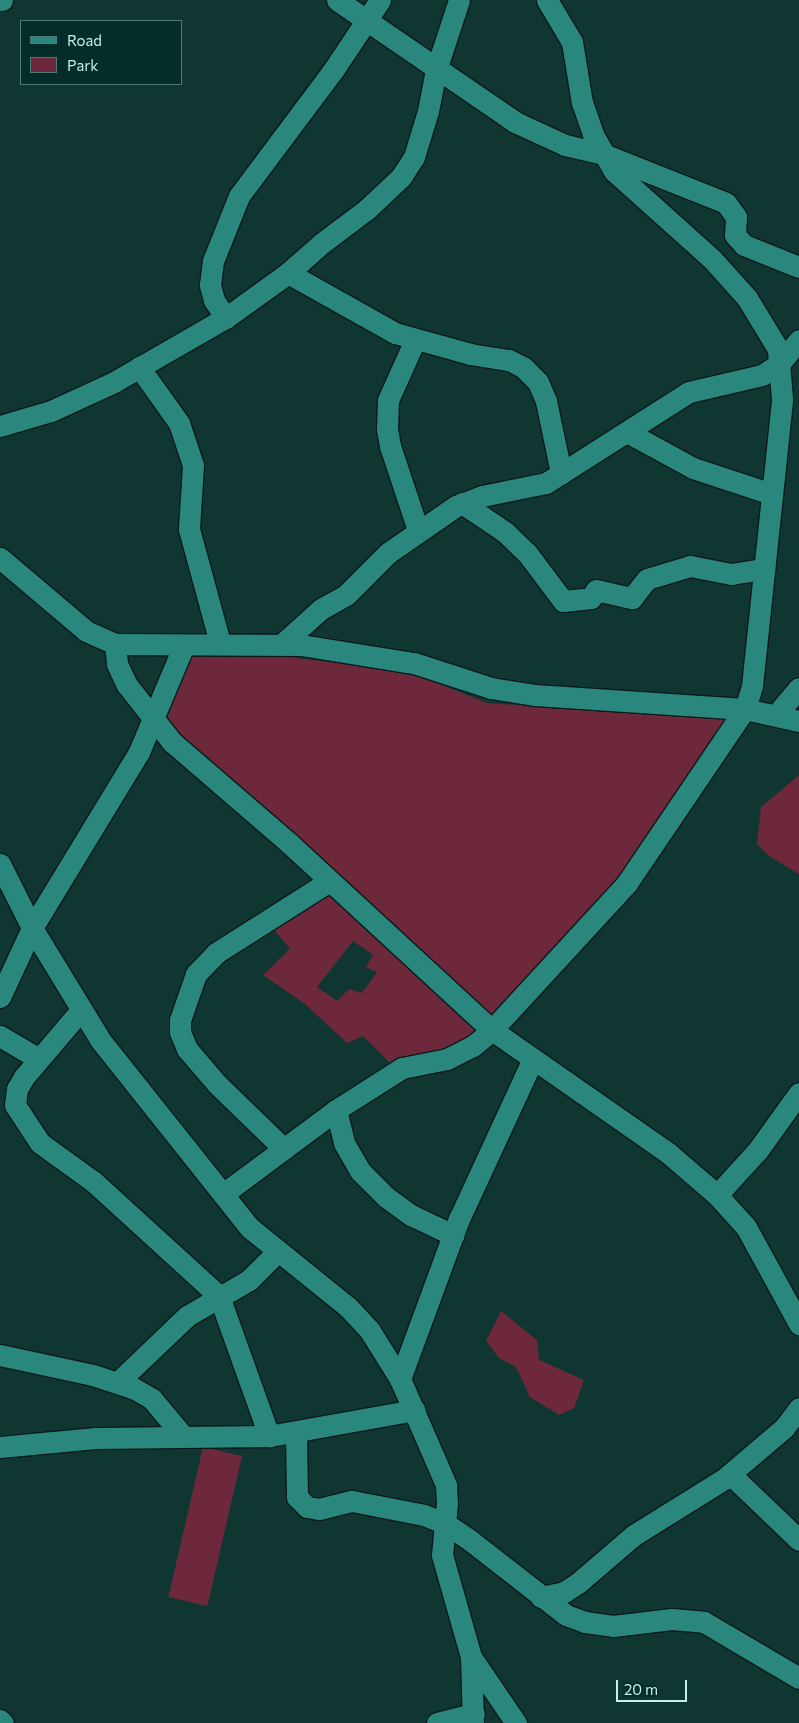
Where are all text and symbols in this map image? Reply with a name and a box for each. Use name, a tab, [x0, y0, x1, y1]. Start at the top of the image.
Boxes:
legend	[20, 20, 182, 85]
text: Road	[67, 31, 102, 49]
text: Park	[67, 56, 98, 74]
scale bar	[619, 1670, 690, 1702]
text: 20 m	[624, 1680, 658, 1698]

